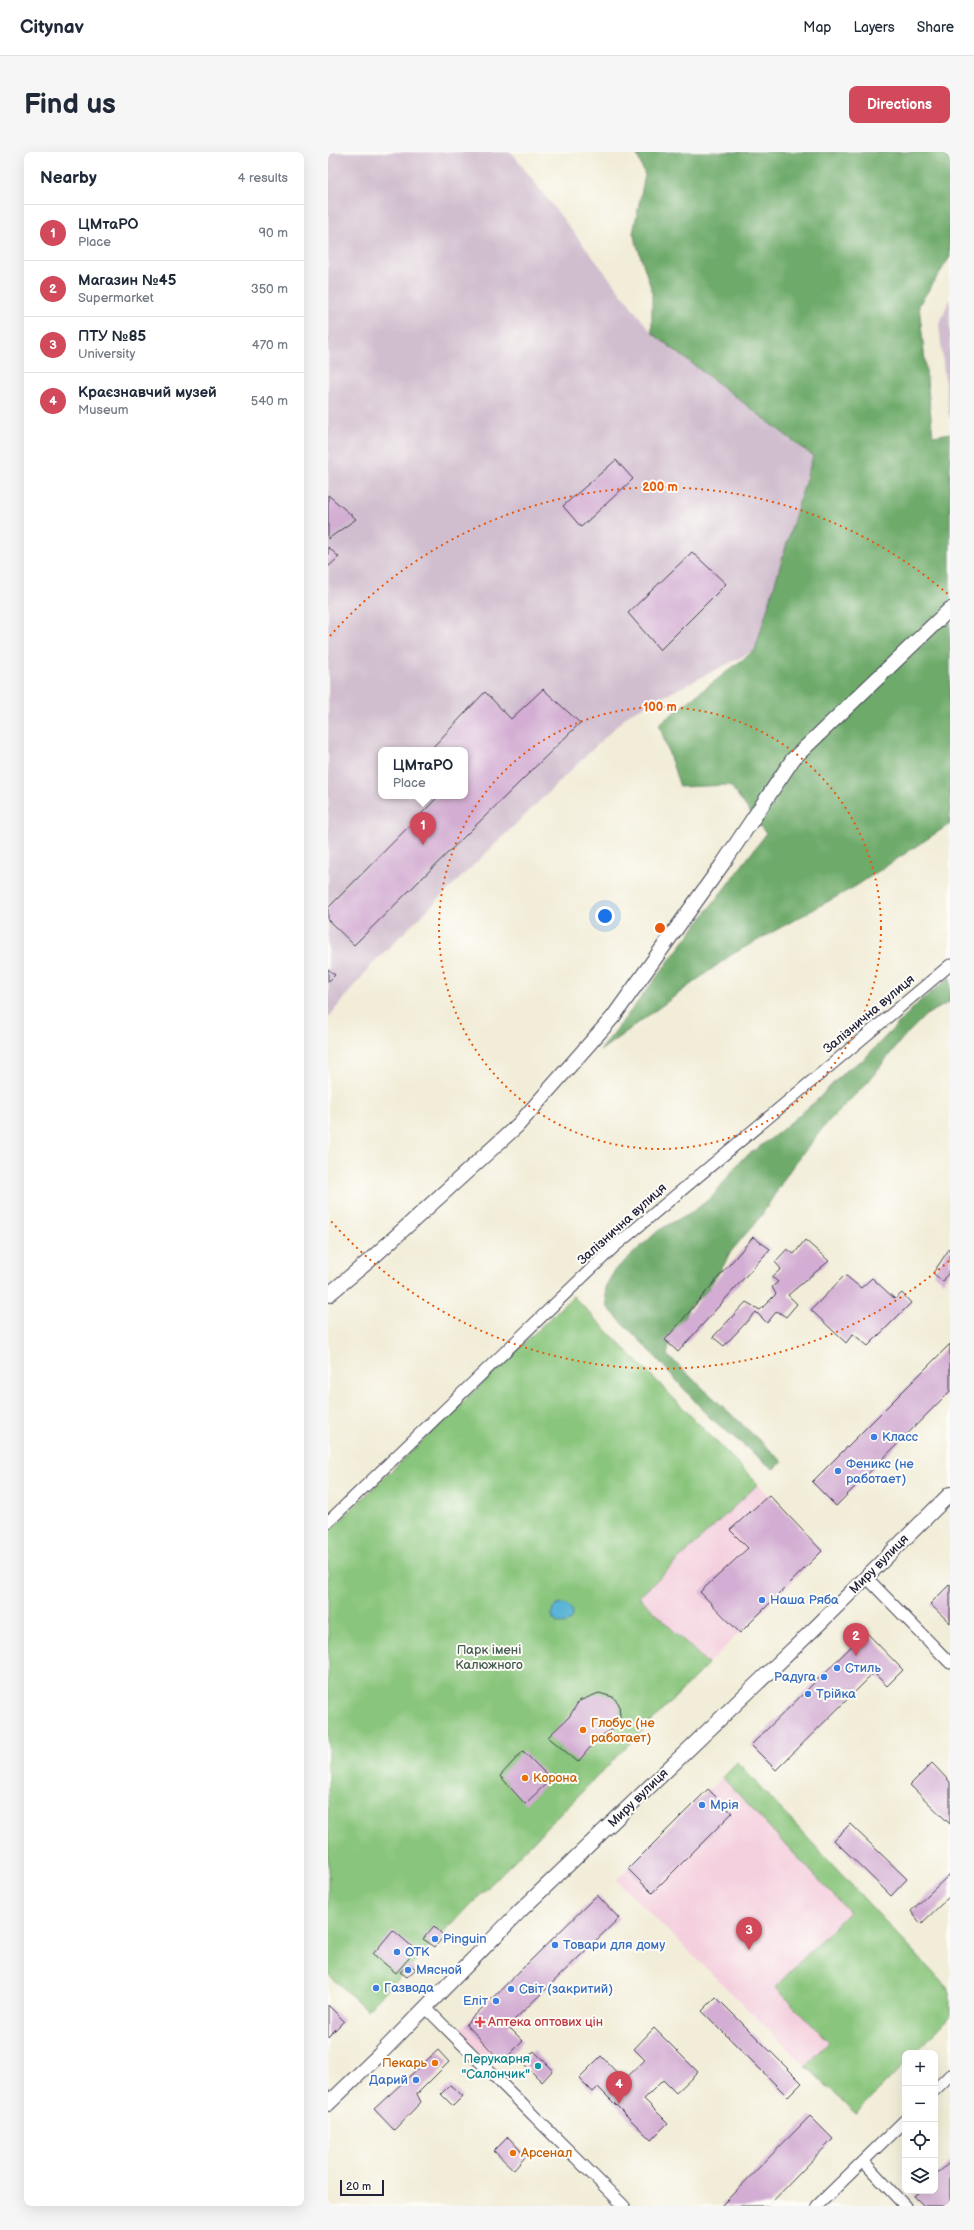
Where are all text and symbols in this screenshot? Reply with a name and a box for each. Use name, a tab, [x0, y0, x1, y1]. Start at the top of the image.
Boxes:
text: Citynav	[20, 16, 84, 39]
text: Map	[803, 19, 831, 36]
text: Layers	[853, 19, 895, 36]
text: Share	[917, 19, 954, 36]
button: Directions	[849, 86, 950, 123]
text: Find us	[24, 88, 116, 121]
text: Nearby	[40, 168, 97, 188]
text: 4 results	[238, 170, 288, 186]
text: ЦМтаРО	[78, 215, 138, 234]
text: 1	[50, 225, 56, 241]
text: 90 m	[259, 225, 288, 241]
text: Place	[78, 234, 111, 250]
text: Магазин №45	[78, 271, 176, 290]
text: 2	[49, 281, 57, 297]
text: 350 m	[251, 281, 288, 297]
text: Supermarket	[78, 290, 154, 306]
text: ПТУ №85	[78, 327, 146, 346]
text: 3	[49, 337, 57, 353]
text: 470 m	[252, 337, 288, 353]
text: University	[78, 346, 135, 362]
text: Краєзнавчий музей	[78, 383, 217, 402]
text: 4	[49, 393, 57, 409]
text: 540 m	[251, 393, 288, 409]
text: Museum	[78, 402, 129, 418]
text: 200 m	[642, 480, 678, 495]
text: 100 m	[643, 700, 677, 715]
popup	[378, 747, 468, 799]
text: ЦМтаРО	[393, 756, 453, 775]
text: Place	[393, 775, 426, 791]
pin: 1	[410, 812, 436, 845]
your location	[595, 906, 615, 926]
centre of rings	[653, 921, 667, 935]
street label: Залізнична вулиця	[820, 971, 918, 1057]
street label: Залізнична вулиця	[574, 1180, 670, 1268]
place label: Класс	[882, 1429, 919, 1445]
marker: Класс	[869, 1432, 879, 1442]
place label: Феникс (не работает)	[846, 1456, 914, 1487]
marker: Феникс (не работает)	[833, 1466, 843, 1476]
street label: Миру вулиця	[846, 1531, 912, 1597]
place label: Наша Ряба	[770, 1592, 839, 1608]
marker: Наша Ряба	[757, 1595, 767, 1605]
pin: 2	[843, 1623, 869, 1656]
park label: Парк імені Калюжного	[455, 1642, 523, 1673]
place label: Стиль	[845, 1660, 881, 1676]
marker: Стиль	[832, 1663, 842, 1673]
place label: Радуга	[774, 1669, 816, 1685]
marker: Радуга	[819, 1672, 829, 1682]
place label: Трійка	[816, 1686, 856, 1702]
marker: Трійка	[803, 1689, 813, 1699]
place label: Глобус (не работает)	[591, 1715, 655, 1746]
marker: Глобус (не работает)	[578, 1725, 588, 1735]
street label: Миру вулиця	[605, 1765, 671, 1831]
place label: Корона	[533, 1770, 578, 1786]
marker: Корона	[520, 1773, 530, 1783]
place label: Мрія	[710, 1797, 739, 1813]
marker: Мрія	[697, 1800, 707, 1810]
pin: 3	[736, 1917, 762, 1950]
place label: Pinguin	[443, 1931, 487, 1947]
marker: Pinguin	[430, 1934, 440, 1944]
place label: Товари для дому	[563, 1937, 665, 1953]
marker: Товари для дому	[550, 1940, 560, 1950]
place label: ОТК	[405, 1944, 430, 1960]
marker: ОТК	[392, 1947, 402, 1957]
place label: Мясной	[416, 1962, 462, 1978]
marker: Мясной	[403, 1965, 413, 1975]
place label: Газвода	[384, 1980, 434, 1996]
place label: Світ (закритий)	[519, 1981, 613, 1997]
marker: Газвода	[371, 1983, 381, 1993]
marker: Світ (закритий)	[506, 1984, 516, 1994]
place label: Еліт	[463, 1993, 488, 2009]
marker: Еліт	[491, 1996, 501, 2006]
place label: Аптека оптових цін	[487, 2014, 603, 2030]
marker: Аптека оптових цін	[475, 2017, 485, 2027]
map controls	[902, 2050, 938, 2194]
button: +	[902, 2050, 938, 2086]
place label: Перукарня "Салончик"	[461, 2051, 530, 2082]
place label: Пекарь	[382, 2055, 428, 2071]
marker: Пекарь	[430, 2058, 440, 2068]
marker: Перукарня "Салончик"	[533, 2061, 543, 2071]
pin: 4	[606, 2071, 632, 2104]
place label: Дарий	[369, 2072, 408, 2088]
marker: Дарий	[411, 2075, 421, 2085]
button: −	[902, 2086, 938, 2122]
button: locate	[902, 2122, 938, 2158]
place label: Арсенал	[520, 2145, 572, 2161]
marker: Арсенал	[508, 2148, 518, 2158]
button: layers	[902, 2158, 938, 2194]
scale bar	[340, 2178, 384, 2197]
text: 20 m	[346, 2180, 371, 2193]

